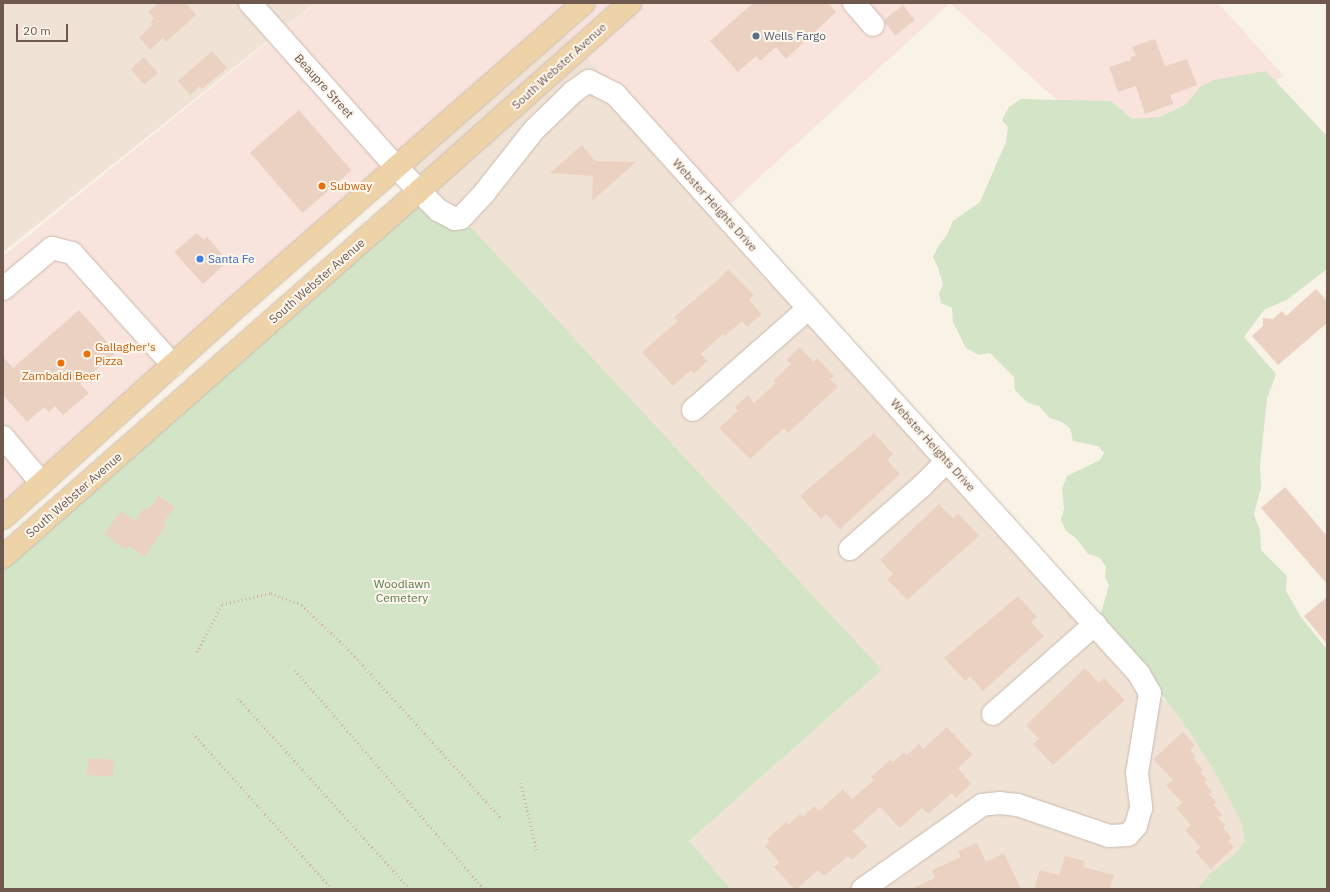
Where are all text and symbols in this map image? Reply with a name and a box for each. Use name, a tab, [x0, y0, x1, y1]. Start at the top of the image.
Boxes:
scale bar	[18, 16, 70, 42]
street label: South Webster Avenue	[509, 20, 609, 112]
text: 20 m	[23, 23, 51, 38]
place label: Wells Fargo	[764, 29, 826, 43]
marker: Wells Fargo	[751, 31, 761, 41]
street label: Beaupre Street	[291, 51, 357, 121]
street label: Webster Heights Drive	[670, 156, 760, 254]
place label: Subway	[330, 179, 372, 193]
marker: Subway	[317, 181, 327, 191]
street label: South Webster Avenue	[266, 235, 368, 327]
place label: Santa Fe	[208, 252, 255, 266]
marker: Santa Fe	[195, 254, 205, 264]
place label: Gallagher's Pizza	[95, 340, 156, 368]
marker: Gallagher's Pizza	[82, 349, 92, 359]
marker: Zambaldi Beer	[56, 358, 66, 368]
place label: Zambaldi Beer	[22, 369, 100, 383]
street label: Webster Heights Drive	[888, 396, 978, 494]
street label: South Webster Avenue	[23, 449, 125, 541]
park label: Woodlawn Cemetery	[374, 577, 430, 605]

